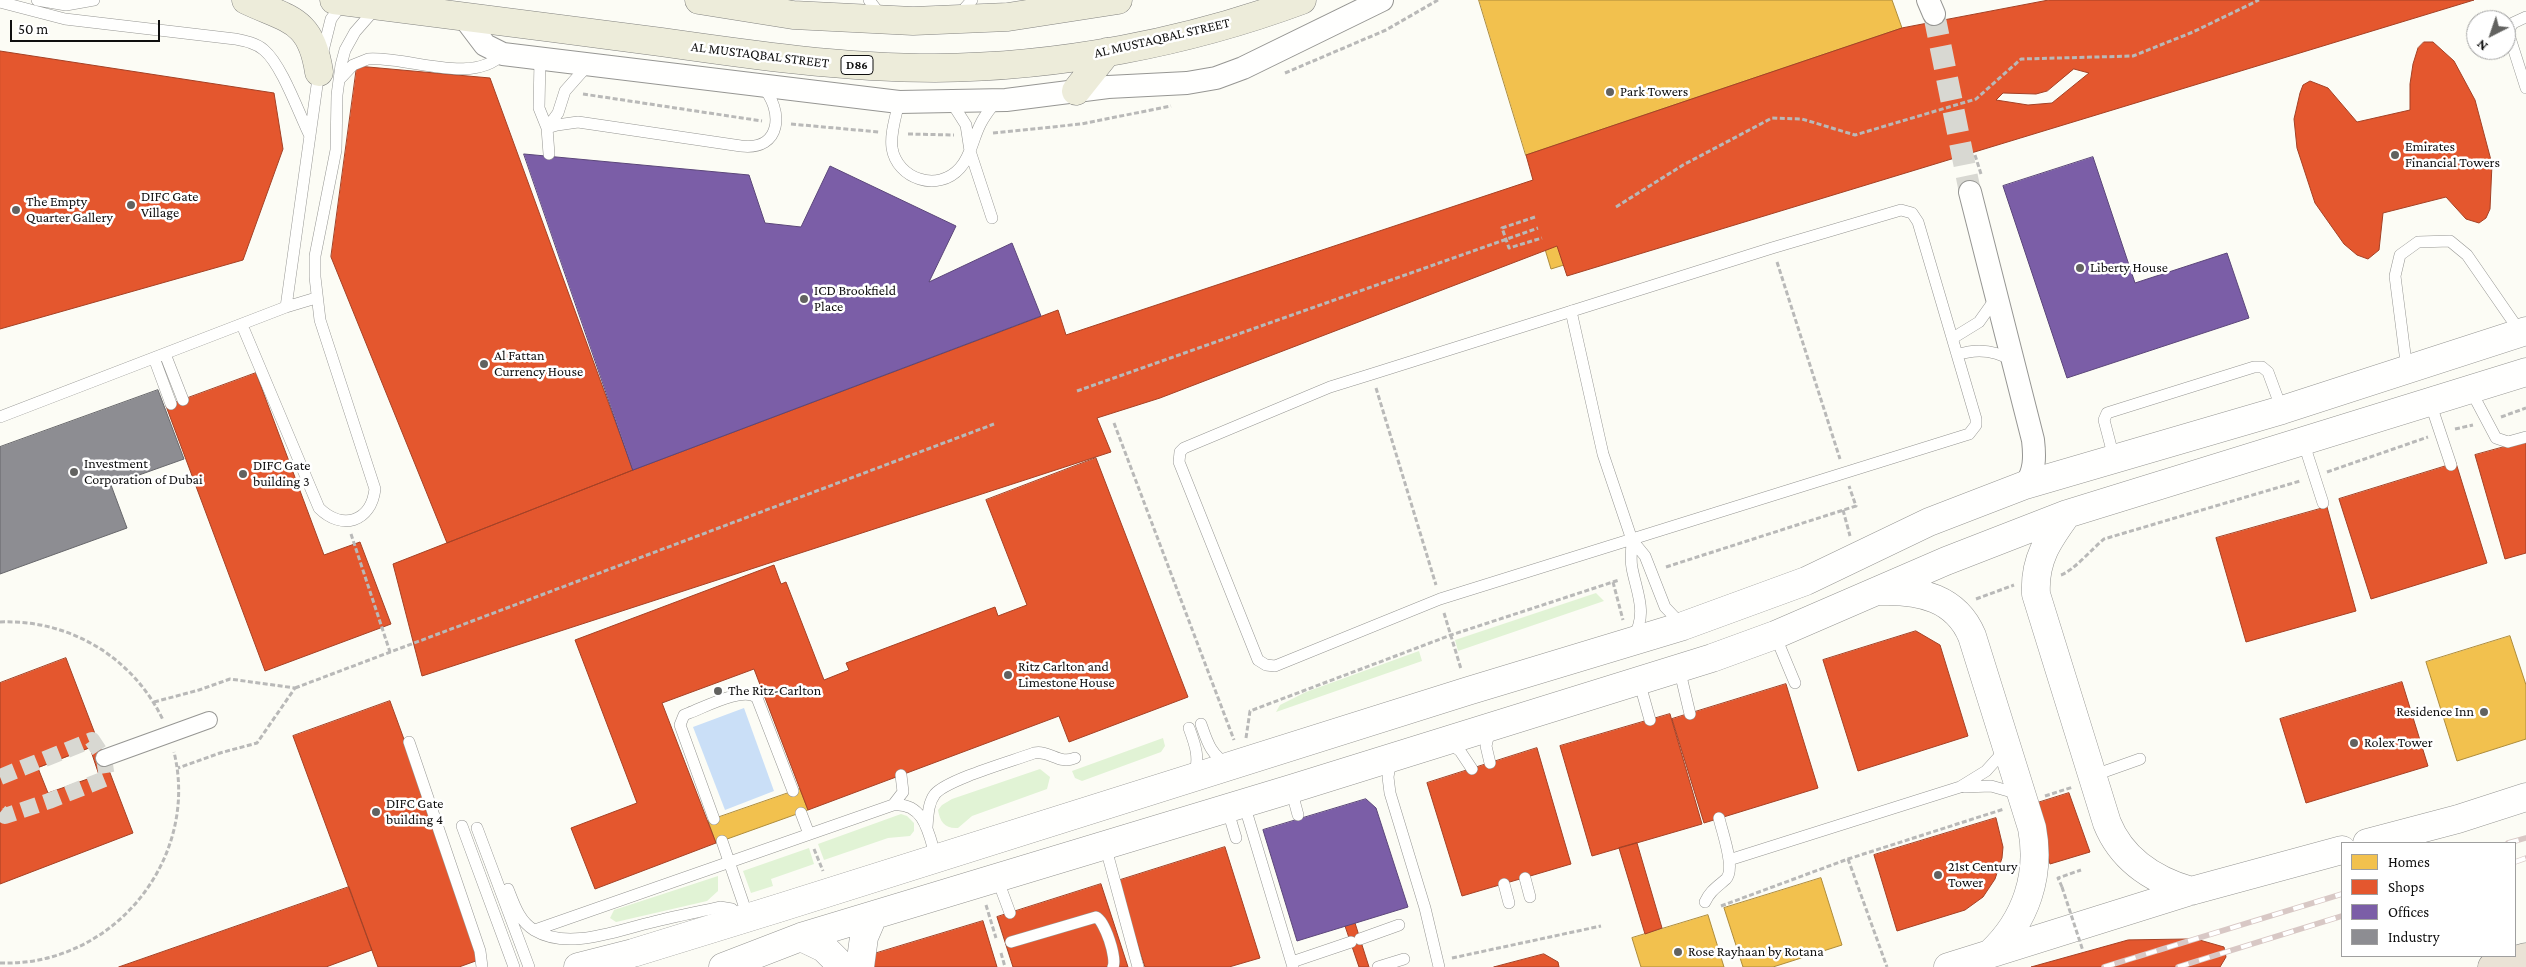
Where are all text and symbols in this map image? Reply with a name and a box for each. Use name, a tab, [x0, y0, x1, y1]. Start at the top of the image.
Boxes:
scale bar	[12, 10, 162, 42]
north arrow	[2466, 10, 2516, 60]
street label: AL MUSTAQBAL STREET	[1092, 14, 1232, 62]
text: 50 m	[18, 21, 48, 37]
text: N	[2473, 36, 2491, 55]
street label: AL MUSTAQBAL STREET	[690, 38, 830, 72]
road number: D86	[841, 56, 873, 74]
place label: Park Towers	[1620, 84, 1688, 100]
marker: Park Towers	[1604, 86, 1616, 98]
place label: Emirates Financial Towers	[2405, 139, 2500, 172]
marker: Emirates Financial Towers	[2389, 149, 2401, 161]
place label: DIFC Gate Village	[141, 189, 198, 222]
place label: The Empty Quarter Gallery	[26, 194, 113, 226]
marker: DIFC Gate Village	[125, 199, 137, 211]
marker: The Empty Quarter Gallery	[10, 204, 22, 216]
place label: Liberty House	[2090, 260, 2168, 276]
marker: Liberty House	[2074, 262, 2086, 274]
place label: ICD Brookfield Place	[814, 283, 896, 316]
marker: ICD Brookfield Place	[798, 293, 810, 305]
place label: Al Fattan Currency House	[494, 348, 583, 381]
marker: Al Fattan Currency House	[478, 358, 490, 370]
place label: Investment Corporation of Dubai	[84, 456, 203, 488]
place label: DIFC Gate building 3	[253, 458, 310, 491]
marker: Investment Corporation of Dubai	[68, 466, 80, 478]
marker: DIFC Gate building 3	[237, 468, 249, 480]
place label: Ritz Carlton and Limestone House	[1018, 659, 1115, 692]
marker: Ritz Carlton and Limestone House	[1002, 669, 1014, 681]
place label: The Ritz-Carlton	[728, 683, 821, 699]
marker: The Ritz-Carlton	[712, 685, 724, 697]
place label: Residence Inn	[2396, 704, 2474, 720]
marker: Residence Inn	[2478, 706, 2490, 718]
place label: Rolex Tower	[2364, 735, 2433, 751]
marker: Rolex Tower	[2348, 737, 2360, 749]
place label: DIFC Gate building 4	[386, 796, 443, 829]
marker: DIFC Gate building 4	[370, 806, 382, 818]
legend	[2341, 842, 2516, 957]
text: Homes	[2388, 854, 2430, 870]
place label: 21st Century Tower	[1948, 859, 2017, 892]
marker: 21st Century Tower	[1932, 869, 1944, 881]
text: Shops	[2388, 879, 2424, 895]
text: Offices	[2388, 904, 2429, 920]
text: Industry	[2388, 929, 2440, 945]
place label: Rose Rayhaan by Rotana	[1688, 944, 1824, 960]
marker: Rose Rayhaan by Rotana	[1672, 946, 1684, 958]

